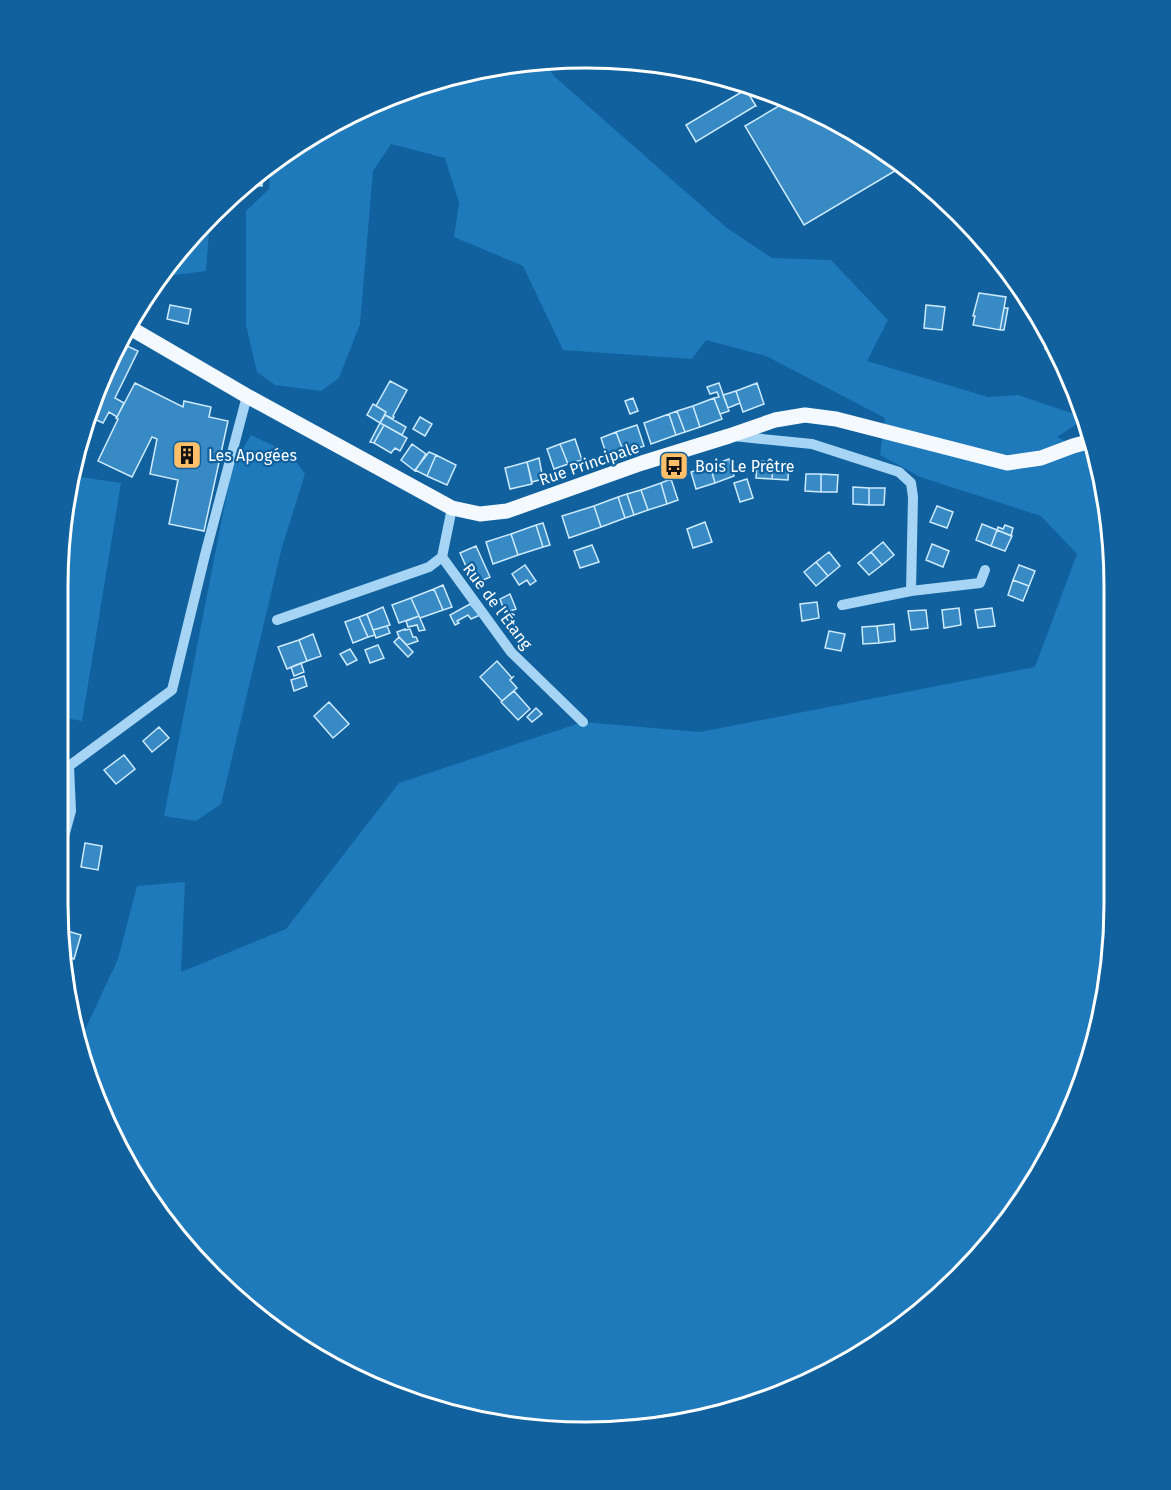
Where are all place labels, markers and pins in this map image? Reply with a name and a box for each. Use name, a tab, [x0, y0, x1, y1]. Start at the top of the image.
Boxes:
building icon: Les Apogées	[171, 439, 203, 471]
place label: Les Apogées	[208, 446, 297, 465]
bus stop icon: Bois Le Prêtre	[658, 450, 690, 482]
place label: Bois Le Prêtre	[695, 457, 794, 476]

